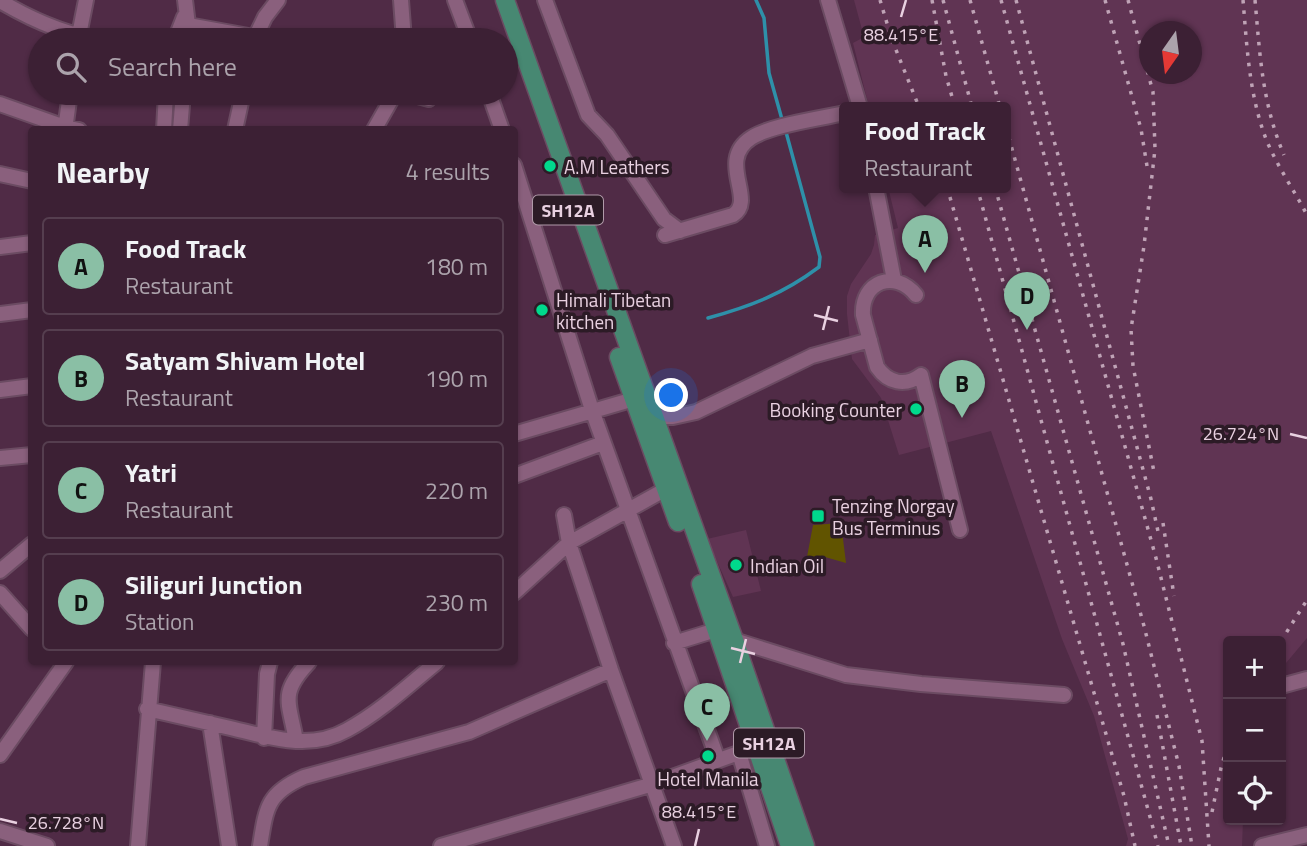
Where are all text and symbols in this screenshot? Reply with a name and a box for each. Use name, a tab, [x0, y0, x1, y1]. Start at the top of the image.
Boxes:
text: 88.415°E	[864, 21, 938, 48]
north arrow	[1139, 21, 1202, 84]
search box	[28, 28, 518, 105]
text: Search here	[108, 47, 237, 86]
icon: search	[52, 48, 90, 86]
popup	[839, 102, 1011, 193]
text: Food Track	[864, 111, 986, 150]
text: Nearby	[56, 149, 149, 195]
text: Restaurant	[864, 150, 972, 185]
place label: A.M Leathers	[564, 152, 670, 181]
text: 4 results	[406, 154, 490, 189]
marker: A.M Leathers	[542, 158, 558, 174]
road number: SH12A	[533, 196, 603, 224]
pin: A	[902, 215, 948, 273]
text: Food Track	[125, 229, 246, 268]
text: A	[74, 249, 88, 284]
text: 180 m	[425, 249, 488, 284]
text: Restaurant	[125, 268, 233, 303]
pin: D	[1004, 272, 1050, 330]
place label: Himali Tibetan kitchen	[556, 285, 671, 336]
marker: Himali Tibetan kitchen	[534, 302, 550, 318]
text: Satyam Shivam Hotel	[125, 341, 365, 380]
pin: B	[939, 360, 985, 418]
text: B	[74, 361, 88, 396]
text: 190 m	[425, 361, 488, 396]
your location	[654, 378, 688, 412]
text: Restaurant	[125, 380, 233, 415]
place label: Booking Counter	[770, 395, 902, 424]
marker: Booking Counter	[908, 401, 924, 417]
text: 26.724°N	[1203, 420, 1279, 447]
text: Yatri	[125, 453, 177, 492]
text: C	[75, 473, 87, 508]
text: 220 m	[425, 473, 488, 508]
place label: Tenzing Norgay Bus Terminus	[832, 491, 955, 542]
text: Restaurant	[125, 492, 233, 527]
marker: Tenzing Norgay Bus Terminus	[810, 508, 826, 524]
place label: Indian Oil	[750, 551, 824, 580]
marker: Indian Oil	[728, 557, 744, 573]
text: Siliguri Junction	[125, 565, 303, 604]
text: D	[74, 585, 88, 620]
text: 230 m	[425, 585, 488, 620]
text: Station	[125, 604, 194, 639]
map controls	[1223, 636, 1286, 825]
button: +	[1223, 636, 1286, 699]
pin: C	[684, 683, 730, 741]
button: −	[1223, 699, 1286, 762]
road number: SH12A	[734, 728, 804, 758]
marker: Hotel Manila	[700, 748, 716, 764]
button: locate	[1223, 762, 1286, 825]
place label: Hotel Manila	[657, 764, 759, 793]
text: 88.415°E	[662, 798, 736, 825]
text: 26.728°N	[28, 809, 104, 836]

